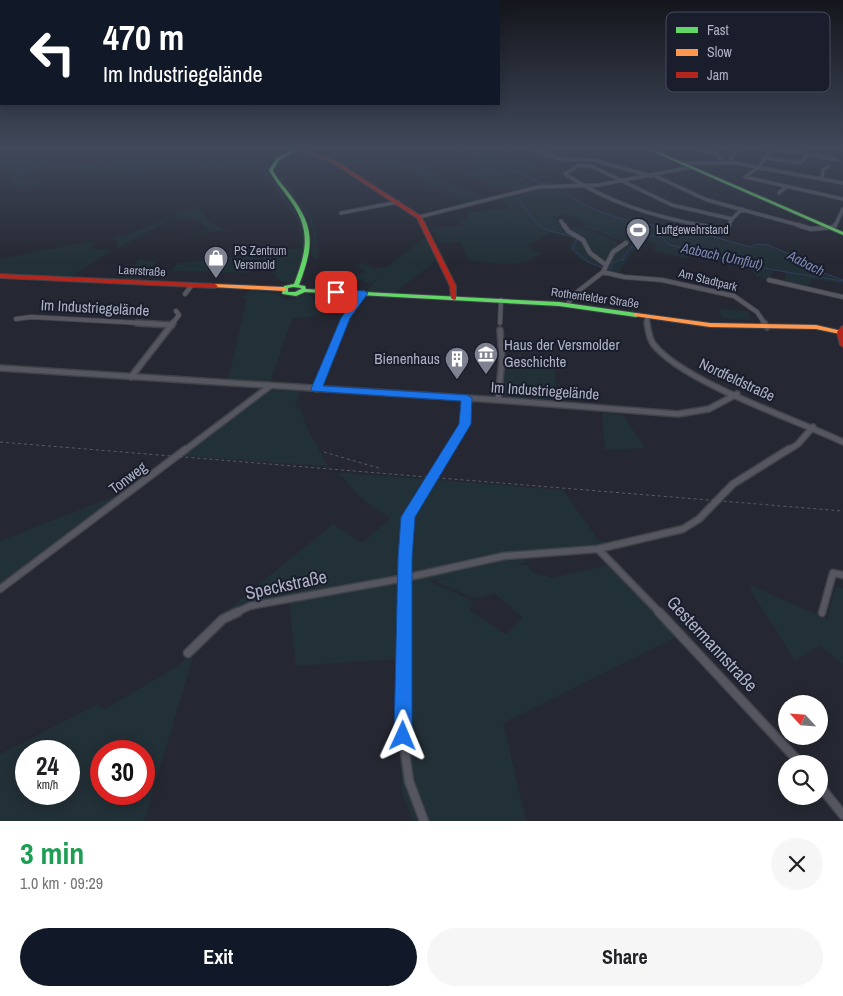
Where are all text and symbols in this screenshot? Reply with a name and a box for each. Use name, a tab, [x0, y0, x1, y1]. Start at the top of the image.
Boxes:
legend	[666, 12, 830, 92]
text: 470 m	[103, 14, 184, 61]
icon: left	[20, 20, 85, 85]
text: Fast	[707, 21, 729, 39]
text: Slow	[707, 43, 733, 61]
text: Im Industriegelände	[103, 59, 262, 89]
text: Jam	[707, 66, 729, 84]
sports icon: Luftgewehrstand	[625, 217, 651, 251]
place label: Luftgewehrstand	[656, 222, 729, 238]
water label: Aabach (Umflut)	[679, 238, 765, 273]
place label: PS Zentrum Versmold	[234, 243, 287, 273]
shop icon: PS Zentrum Versmold	[203, 245, 229, 279]
water label: Aabach	[784, 246, 827, 280]
street label: Laerstraße	[118, 262, 166, 280]
street label: Am Stadtpark	[676, 265, 739, 295]
pin	[315, 271, 357, 313]
icon: arrive	[322, 278, 350, 306]
street label: Rothenfelder Straße	[550, 284, 640, 312]
street label: Im Industriegelände	[40, 294, 150, 321]
place label: Haus der Versmolder Geschichte	[504, 334, 620, 372]
museum icon: Haus der Versmolder Geschichte	[473, 341, 499, 375]
building icon: Bienenhaus	[444, 346, 470, 380]
place label: Bienenhaus	[374, 348, 440, 369]
street label: Nordfeldstraße	[696, 353, 779, 406]
street label: Im Industriegelände	[490, 376, 600, 405]
street label: Tonweg	[104, 456, 151, 499]
street label: Speckstraße	[243, 564, 329, 605]
street label: Gestermannstraße	[661, 590, 763, 697]
north arrow	[778, 695, 828, 745]
map controls	[778, 695, 828, 805]
position arrow	[376, 709, 428, 761]
speed limit sign: 30	[90, 740, 155, 805]
text: 24	[36, 749, 59, 783]
button: search	[778, 755, 828, 805]
text: km/h	[37, 777, 58, 793]
text: 3 min	[20, 833, 84, 873]
button: close	[771, 838, 823, 890]
text: 1.0 km · 09:29	[20, 872, 103, 894]
button: Exit	[20, 928, 417, 986]
button: Share	[427, 928, 823, 986]

